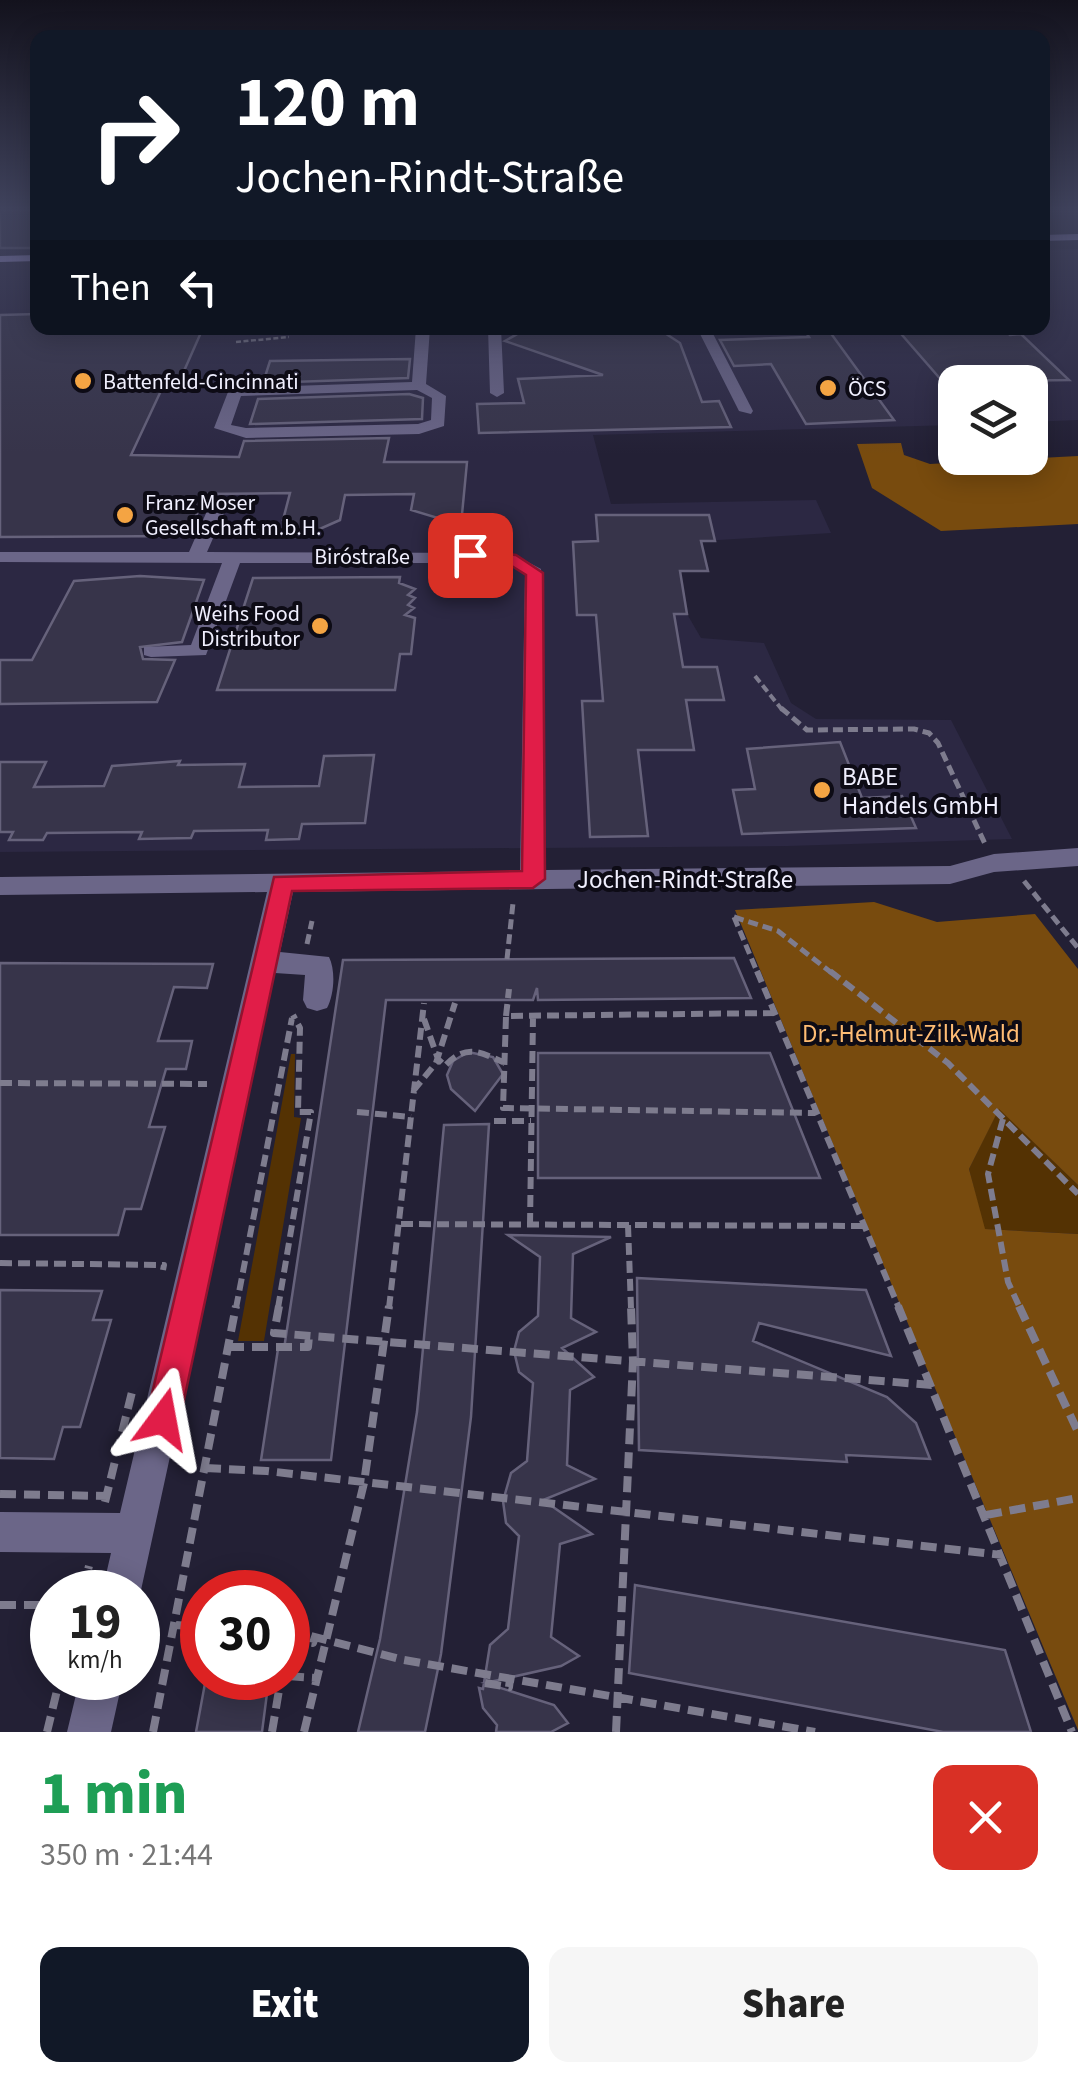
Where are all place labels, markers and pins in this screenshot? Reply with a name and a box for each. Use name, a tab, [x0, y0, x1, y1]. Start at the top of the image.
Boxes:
place label: Battenfeld-Cincinnati	[103, 366, 299, 398]
marker: Battenfeld-Cincinnati	[72, 370, 94, 392]
place label: ÖCS	[848, 373, 886, 405]
marker: ÖCS	[817, 377, 839, 399]
place label: Franz Moser Gesellschaft m.b.H.	[145, 487, 322, 544]
marker: Franz Moser Gesellschaft m.b.H.	[114, 504, 136, 526]
pin	[428, 513, 513, 598]
place label: Weihs Food Distributor	[194, 598, 300, 655]
marker: Weihs Food Distributor	[309, 615, 331, 637]
place label: BABE Handels GmbH	[842, 759, 999, 824]
marker: BABE Handels GmbH	[811, 779, 833, 801]

